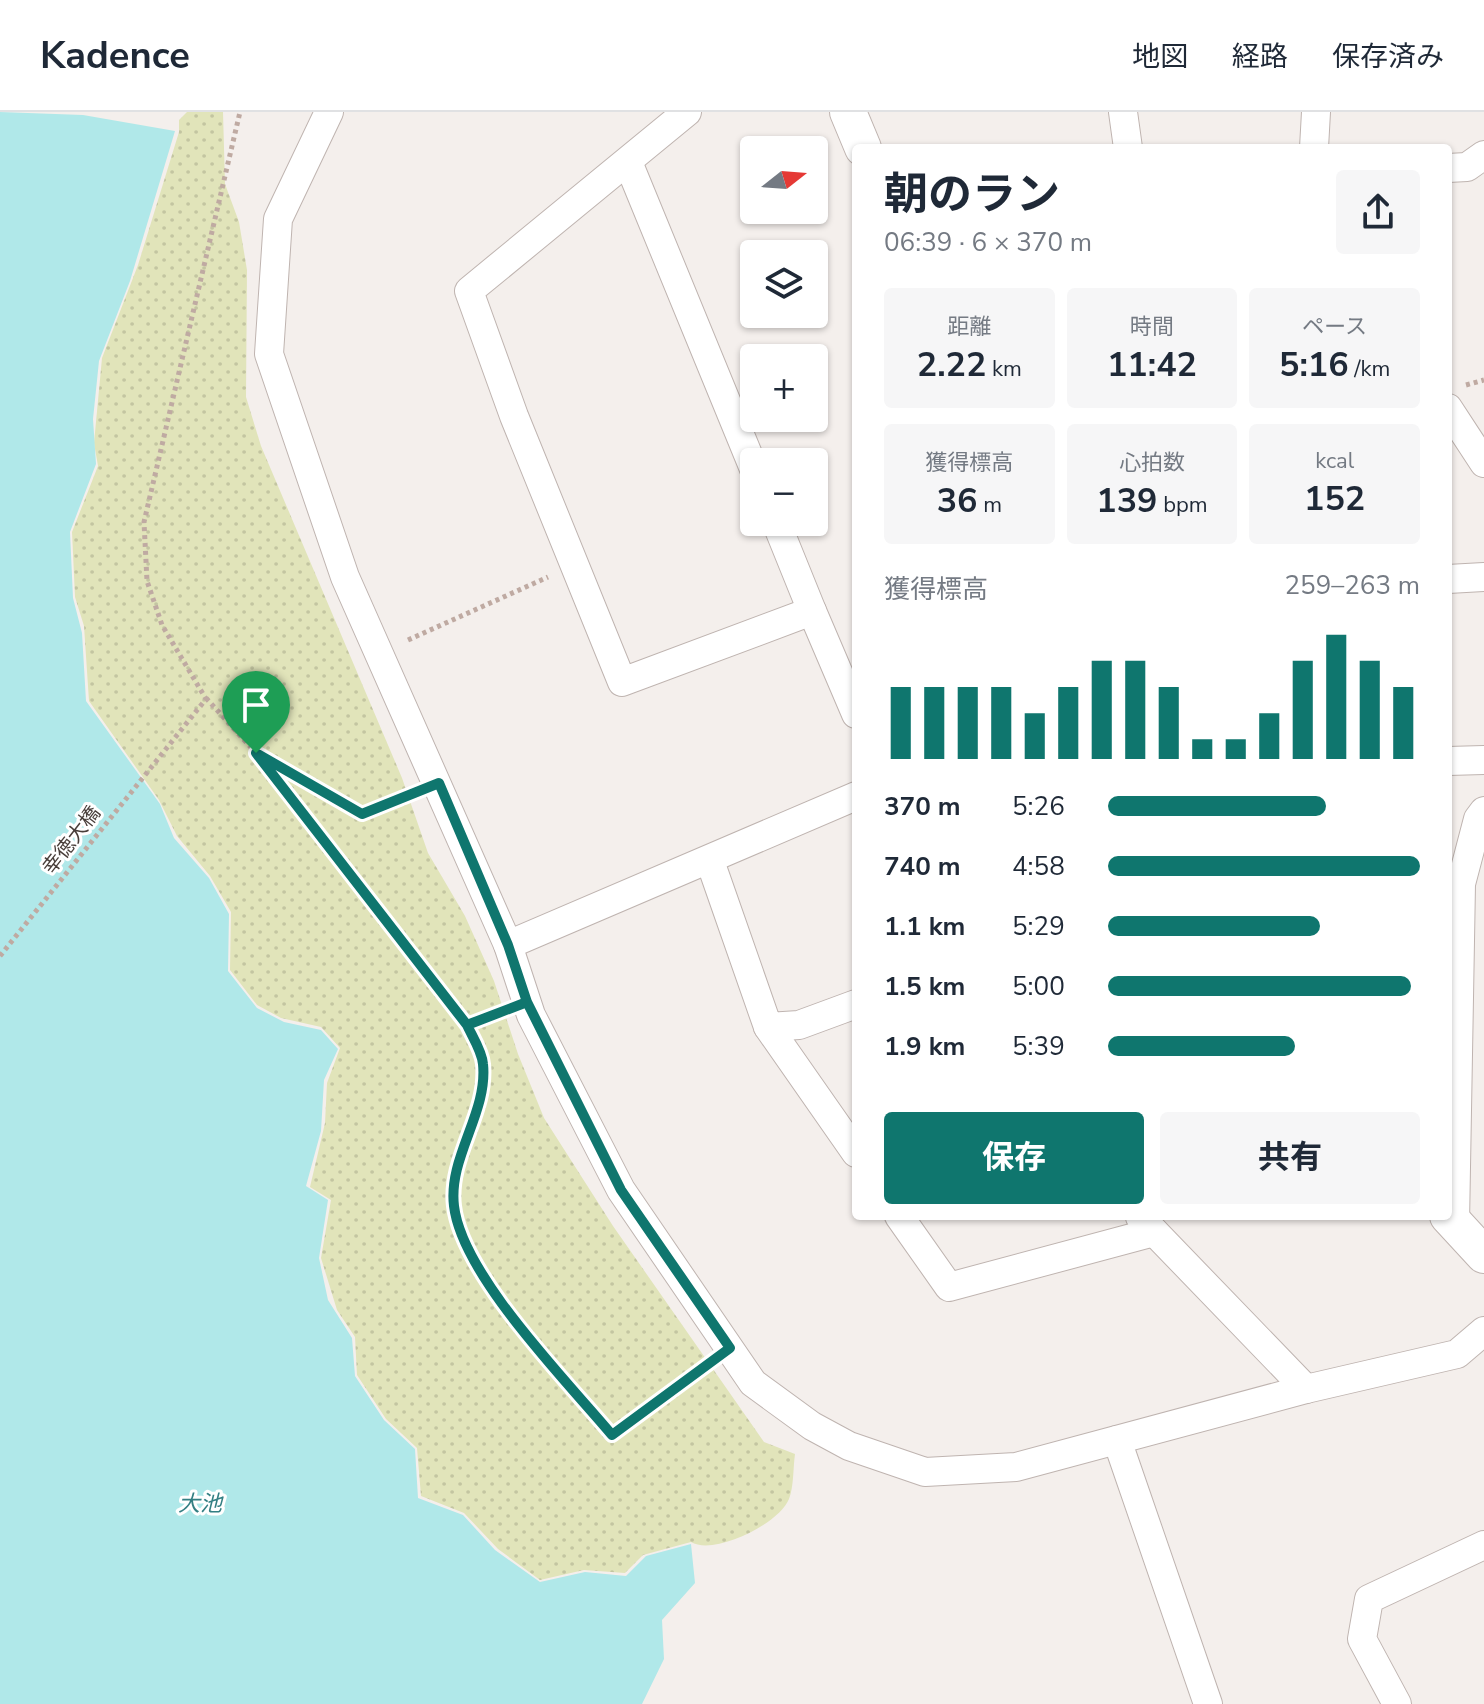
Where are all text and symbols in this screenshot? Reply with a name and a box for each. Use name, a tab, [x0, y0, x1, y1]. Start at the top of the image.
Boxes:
text: Kadence	[40, 30, 190, 81]
text: 地図	[1132, 38, 1188, 76]
text: 経路	[1232, 38, 1288, 76]
text: 保存済み	[1332, 38, 1444, 76]
north arrow	[740, 136, 828, 224]
map controls	[740, 136, 828, 536]
text: 朝のラン	[884, 165, 1060, 225]
button: share	[1336, 170, 1420, 254]
text: 06:39 · 6 × 370 m	[884, 225, 1092, 260]
button: layers	[740, 240, 828, 328]
text: 距離	[947, 312, 991, 342]
text: 時間	[1130, 312, 1174, 342]
text: ペース	[1302, 312, 1367, 342]
text: 2.22	[917, 342, 986, 388]
text: 11:42	[1107, 342, 1197, 388]
text: 5:16	[1279, 342, 1349, 388]
button: +	[740, 344, 828, 432]
text: km	[986, 354, 1022, 384]
text: /km	[1349, 354, 1390, 384]
text: kcal	[1315, 446, 1354, 476]
button: −	[740, 448, 828, 536]
text: 獲得標高	[925, 448, 1013, 478]
text: 心拍数	[1119, 448, 1185, 478]
text: 152	[1304, 476, 1365, 522]
text: 36	[937, 478, 977, 524]
text: 139	[1096, 478, 1158, 524]
text: m	[977, 490, 1002, 520]
text: bpm	[1158, 490, 1208, 520]
text: 259–263 m	[1284, 568, 1420, 603]
text: 獲得標高	[884, 572, 988, 607]
pin	[222, 671, 290, 753]
icon: arrive	[234, 683, 278, 727]
text: 370 m	[884, 789, 961, 824]
text: 5:26	[1012, 789, 1065, 824]
street label: 幸徳大橋	[36, 800, 107, 880]
text: 740 m	[884, 849, 961, 884]
text: 4:58	[1012, 849, 1065, 884]
text: 1.1 km	[884, 909, 965, 944]
text: 5:29	[1012, 909, 1065, 944]
text: 1.5 km	[884, 969, 965, 1004]
text: 5:00	[1012, 969, 1065, 1004]
text: 1.9 km	[884, 1029, 965, 1064]
text: 5:39	[1012, 1029, 1065, 1064]
button: 保存	[884, 1112, 1144, 1204]
button: 共有	[1160, 1112, 1420, 1204]
water label: 大池	[178, 1489, 224, 1519]

